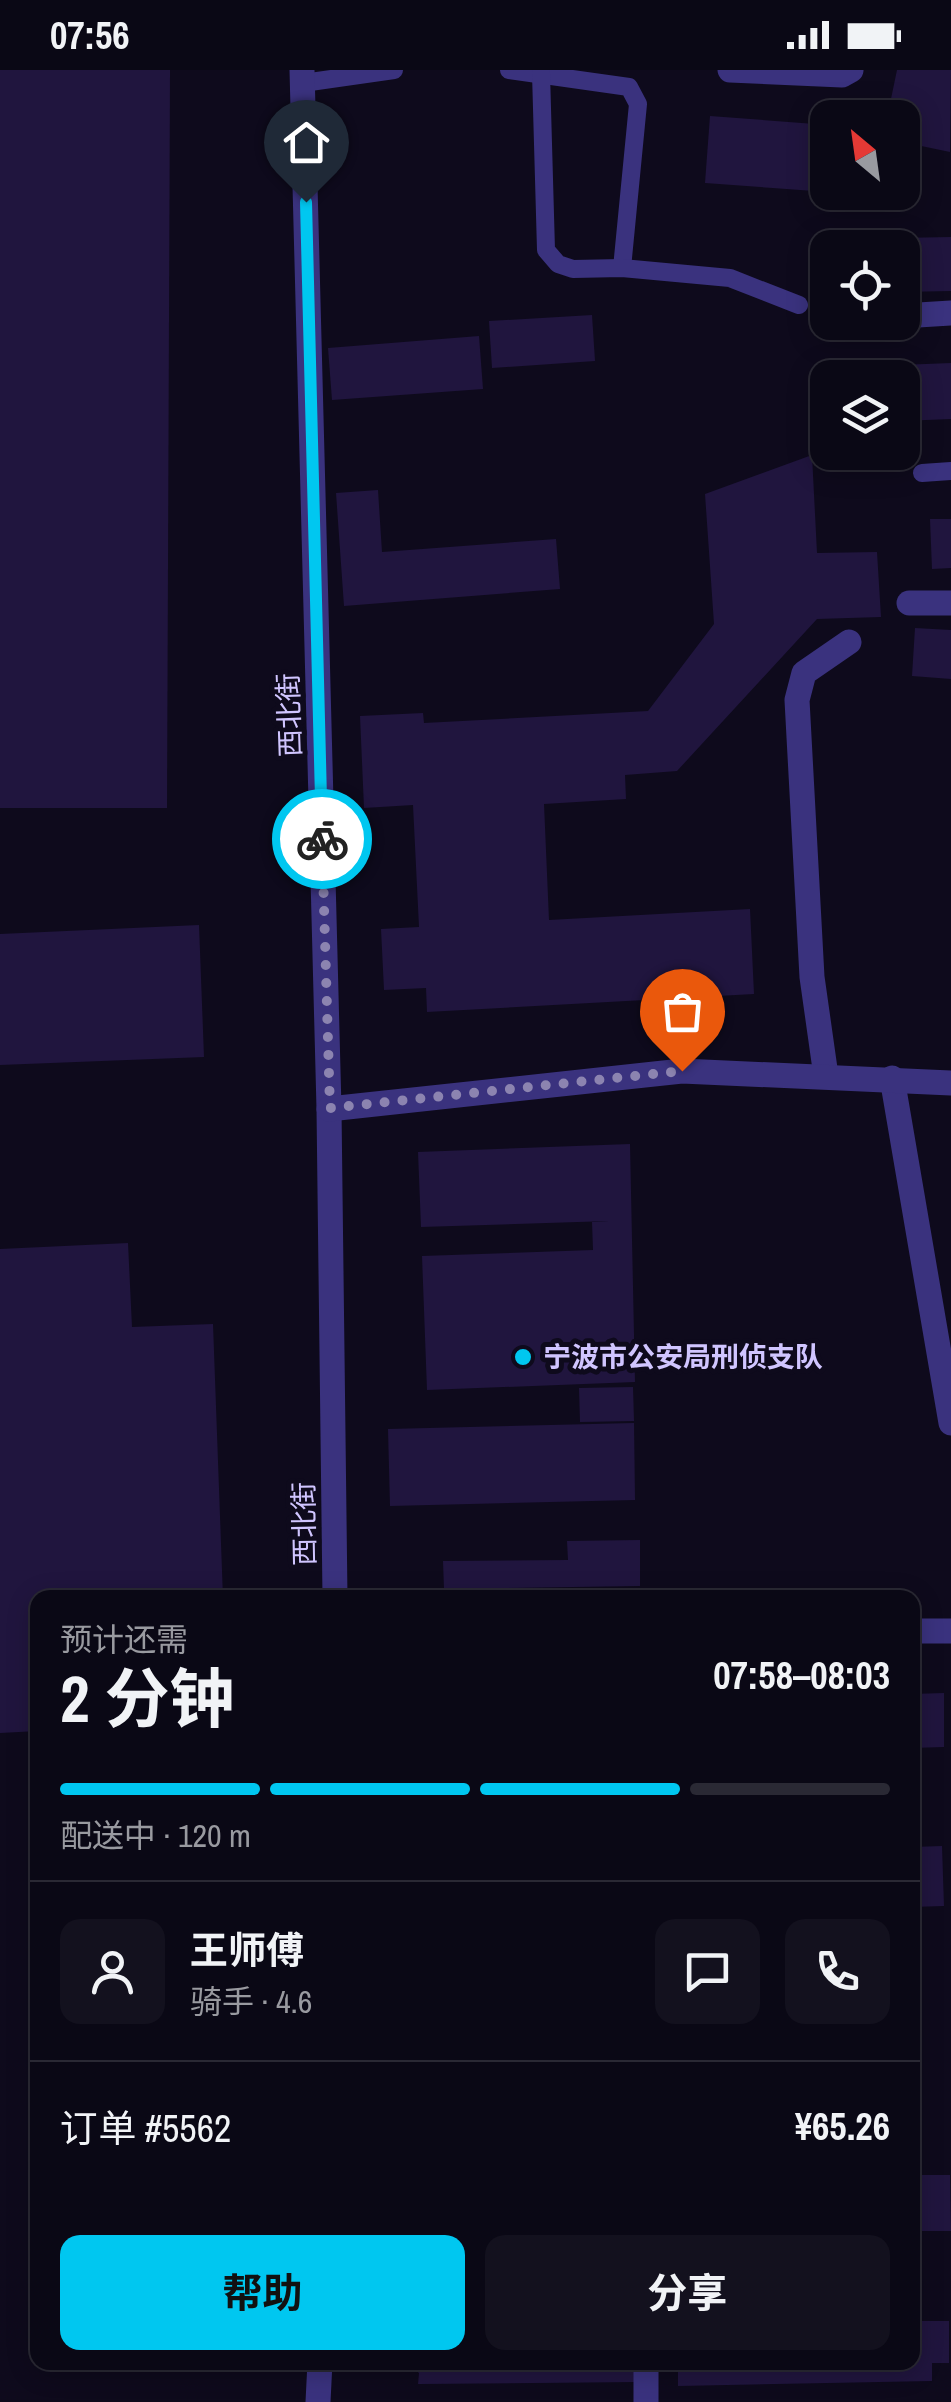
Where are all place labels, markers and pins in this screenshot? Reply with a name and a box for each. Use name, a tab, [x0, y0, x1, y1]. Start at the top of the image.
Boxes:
pin	[264, 100, 349, 203]
pin	[640, 969, 725, 1072]
place label: 宁波市公安局刑侦支队	[543, 1338, 823, 1376]
marker: 宁波市公安局刑侦支队	[512, 1346, 534, 1368]

